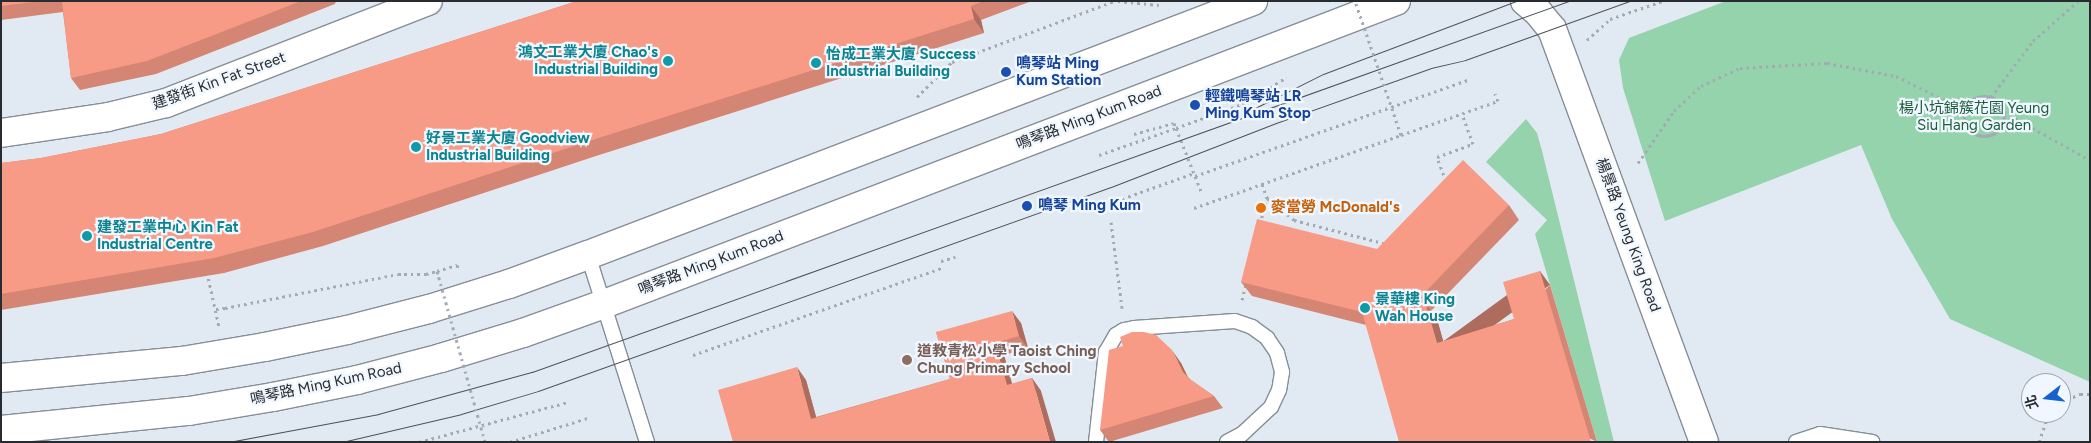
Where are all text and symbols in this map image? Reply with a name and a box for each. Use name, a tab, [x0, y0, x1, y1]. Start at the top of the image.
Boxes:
place label: 鴻文工業大廈 Chao's Industrial Building	[518, 43, 658, 78]
place label: 怡成工業大廈 Success Industrial Building	[826, 45, 976, 80]
street label: 建發街 Kin Fat Street	[150, 49, 288, 113]
place label: 鳴琴站 Ming Kum Station	[1016, 54, 1101, 89]
marker: 鴻文工業大廈 Chao's Industrial Building	[662, 55, 674, 67]
marker: 怡成工業大廈 Success Industrial Building	[810, 57, 822, 69]
marker: 鳴琴站 Ming Kum Station	[1000, 66, 1012, 78]
street label: 鳴琴路 Ming Kum Road	[1014, 82, 1164, 154]
place label: 輕鐵鳴琴站 LR Ming Kum Stop	[1205, 87, 1311, 122]
marker: 輕鐵鳴琴站 LR Ming Kum Stop	[1189, 99, 1201, 111]
park label: 楊小坑錦簇花園 Yeung Siu Hang Garden	[1899, 99, 2049, 134]
place label: 好景工業大廈 Goodview Industrial Building	[426, 129, 590, 164]
marker: 好景工業大廈 Goodview Industrial Building	[410, 141, 422, 153]
street label: 楊景路 Yeung King Road	[1592, 156, 1664, 314]
place label: 鳴琴 Ming Kum	[1038, 197, 1141, 215]
marker: 鳴琴 Ming Kum	[1020, 199, 1034, 213]
place label: 麥當勞 McDonald's	[1271, 199, 1400, 217]
marker: 麥當勞 McDonald's	[1255, 202, 1267, 214]
place label: 建發工業中心 Kin Fat Industrial Centre	[97, 218, 239, 253]
street label: 鳴琴路 Ming Kum Road	[636, 227, 786, 299]
marker: 建發工業中心 Kin Fat Industrial Centre	[81, 230, 93, 242]
place label: 景華樓 King Wah House	[1375, 290, 1455, 325]
marker: 景華樓 King Wah House	[1359, 302, 1371, 314]
place label: 道教青松小學 Taoist Ching Chung Primary School	[917, 342, 1096, 377]
marker: 道教青松小學 Taoist Ching Chung Primary School	[901, 354, 913, 366]
street label: 鳴琴路 Ming Kum Road	[249, 359, 403, 409]
north arrow	[2021, 373, 2071, 423]
text: 北	[2022, 393, 2042, 411]

